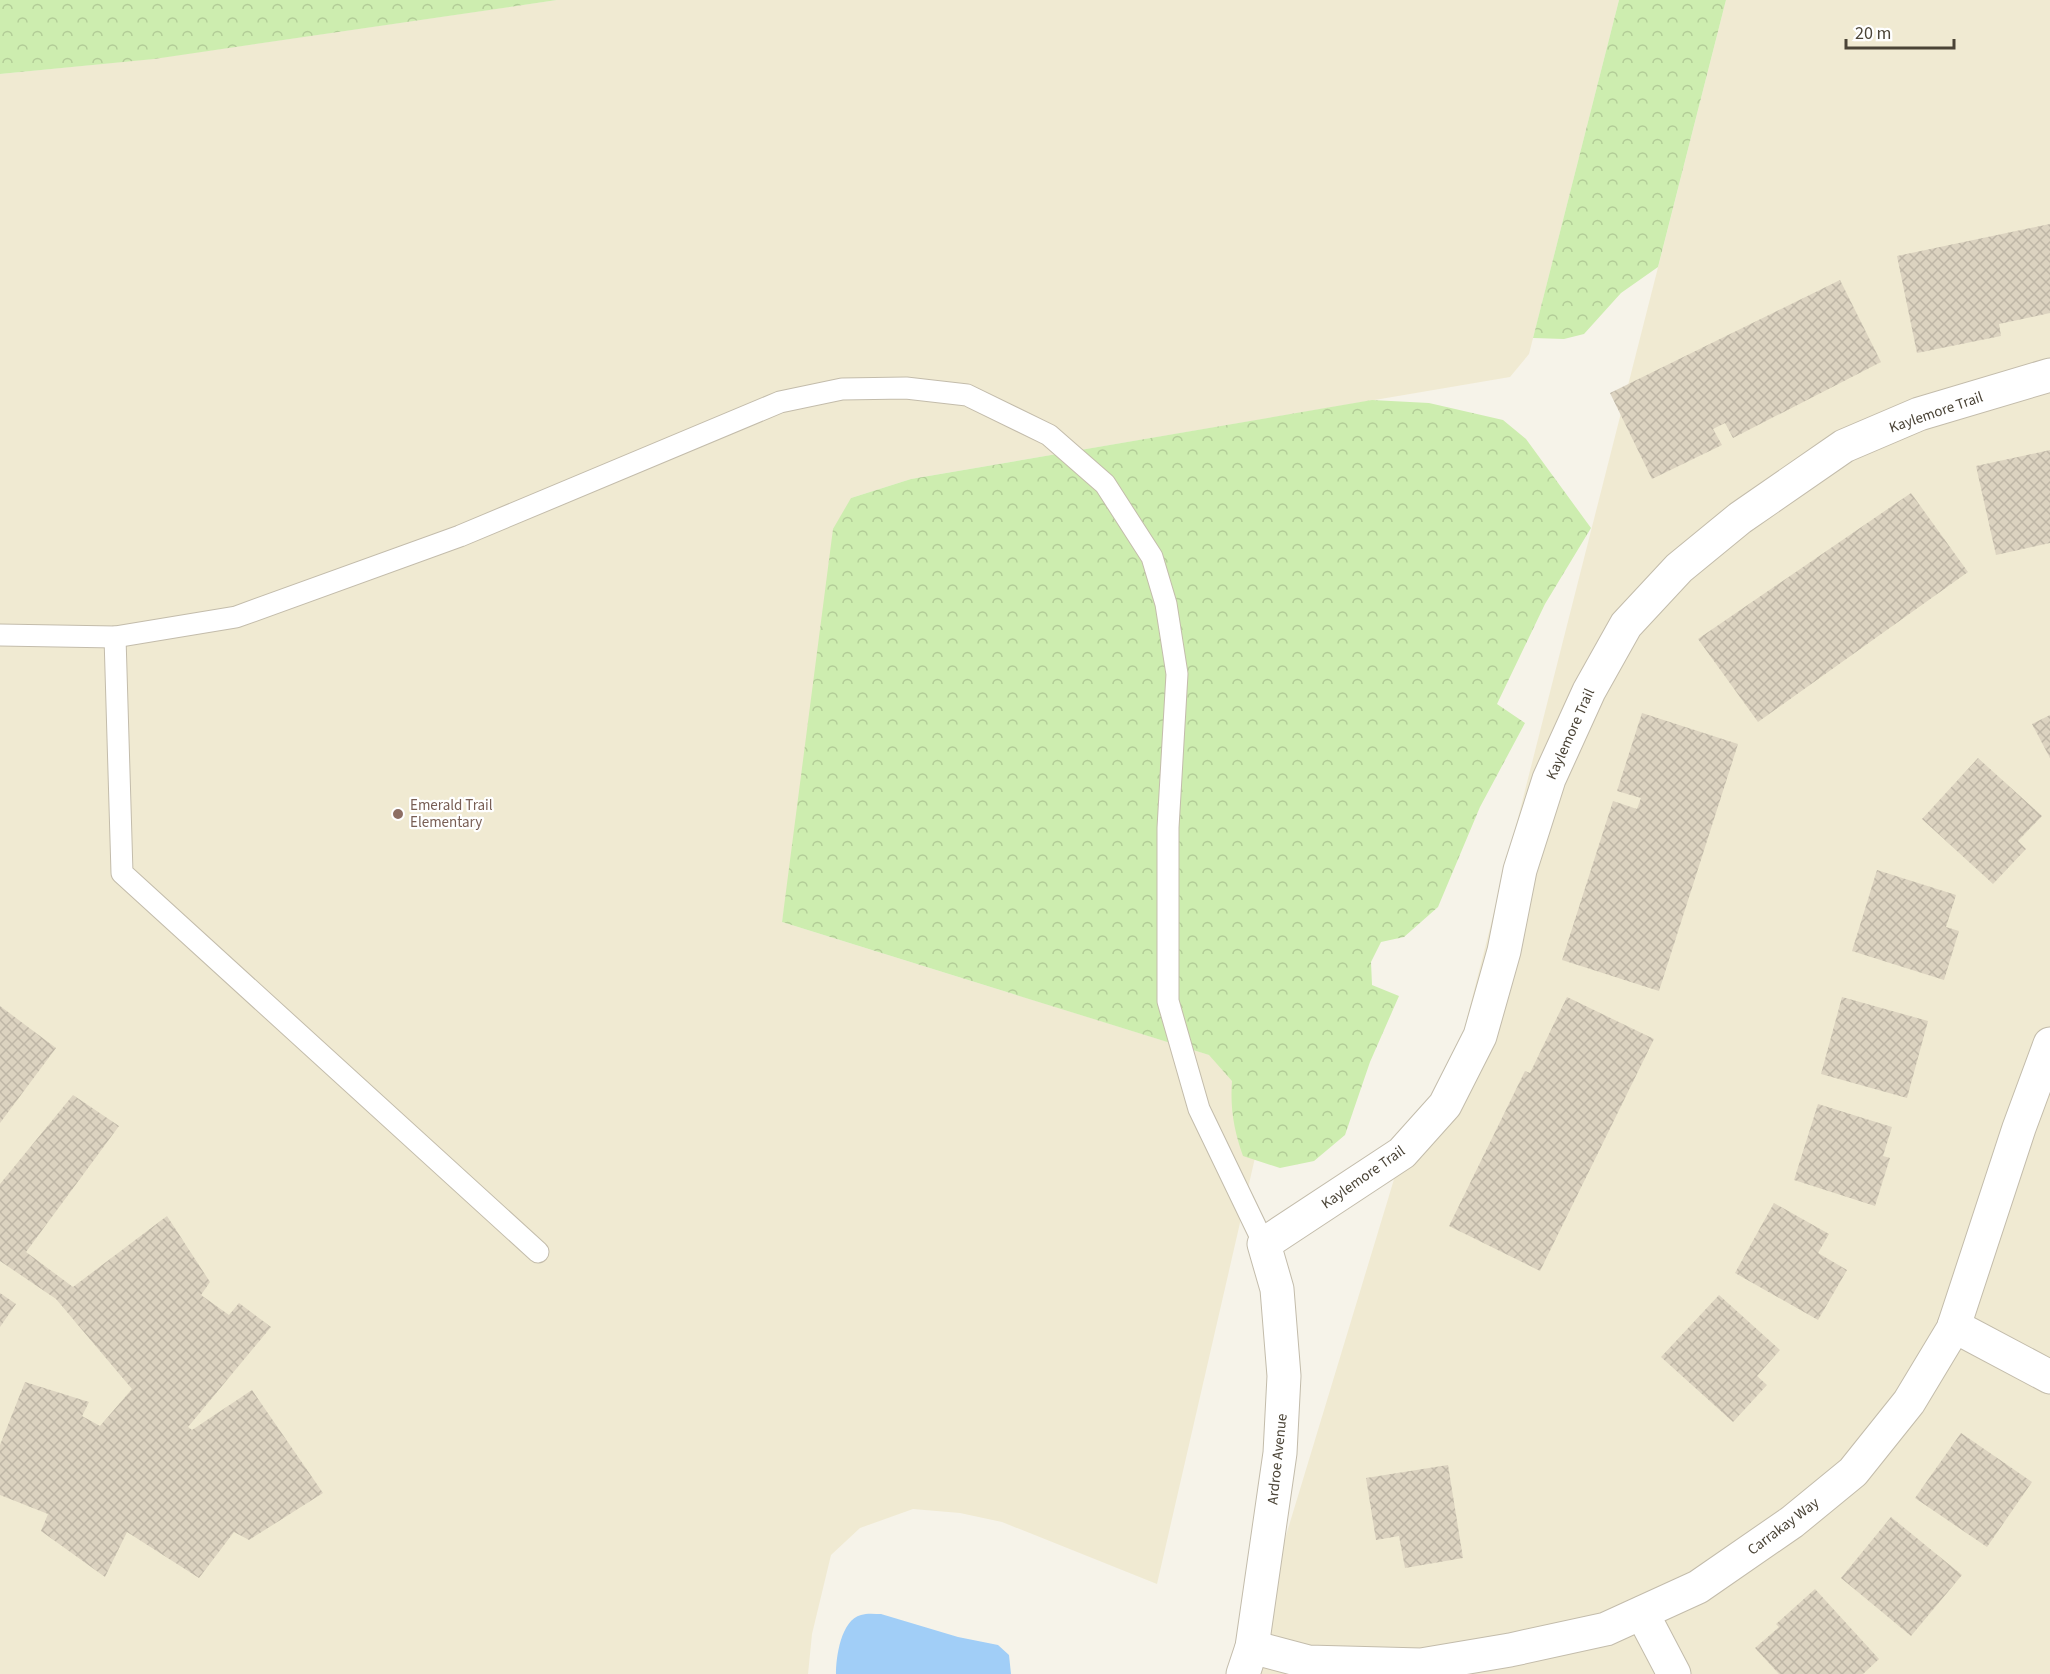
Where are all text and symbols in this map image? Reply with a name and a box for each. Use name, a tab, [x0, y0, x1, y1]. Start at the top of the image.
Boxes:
scale bar	[1846, 12, 1954, 50]
text: 20 m	[1855, 21, 1891, 46]
street label: Kaylemore Trail	[1886, 387, 1986, 438]
street label: Kaylemore Trail	[1541, 685, 1600, 783]
place label: Emerald Trail Elementary	[410, 795, 493, 833]
marker: Emerald Trail Elementary	[391, 807, 405, 821]
street label: Kaylemore Trail	[1317, 1141, 1410, 1214]
street label: Ardroe Avenue	[1262, 1413, 1293, 1506]
street label: Carrakay Way	[1743, 1493, 1823, 1560]

